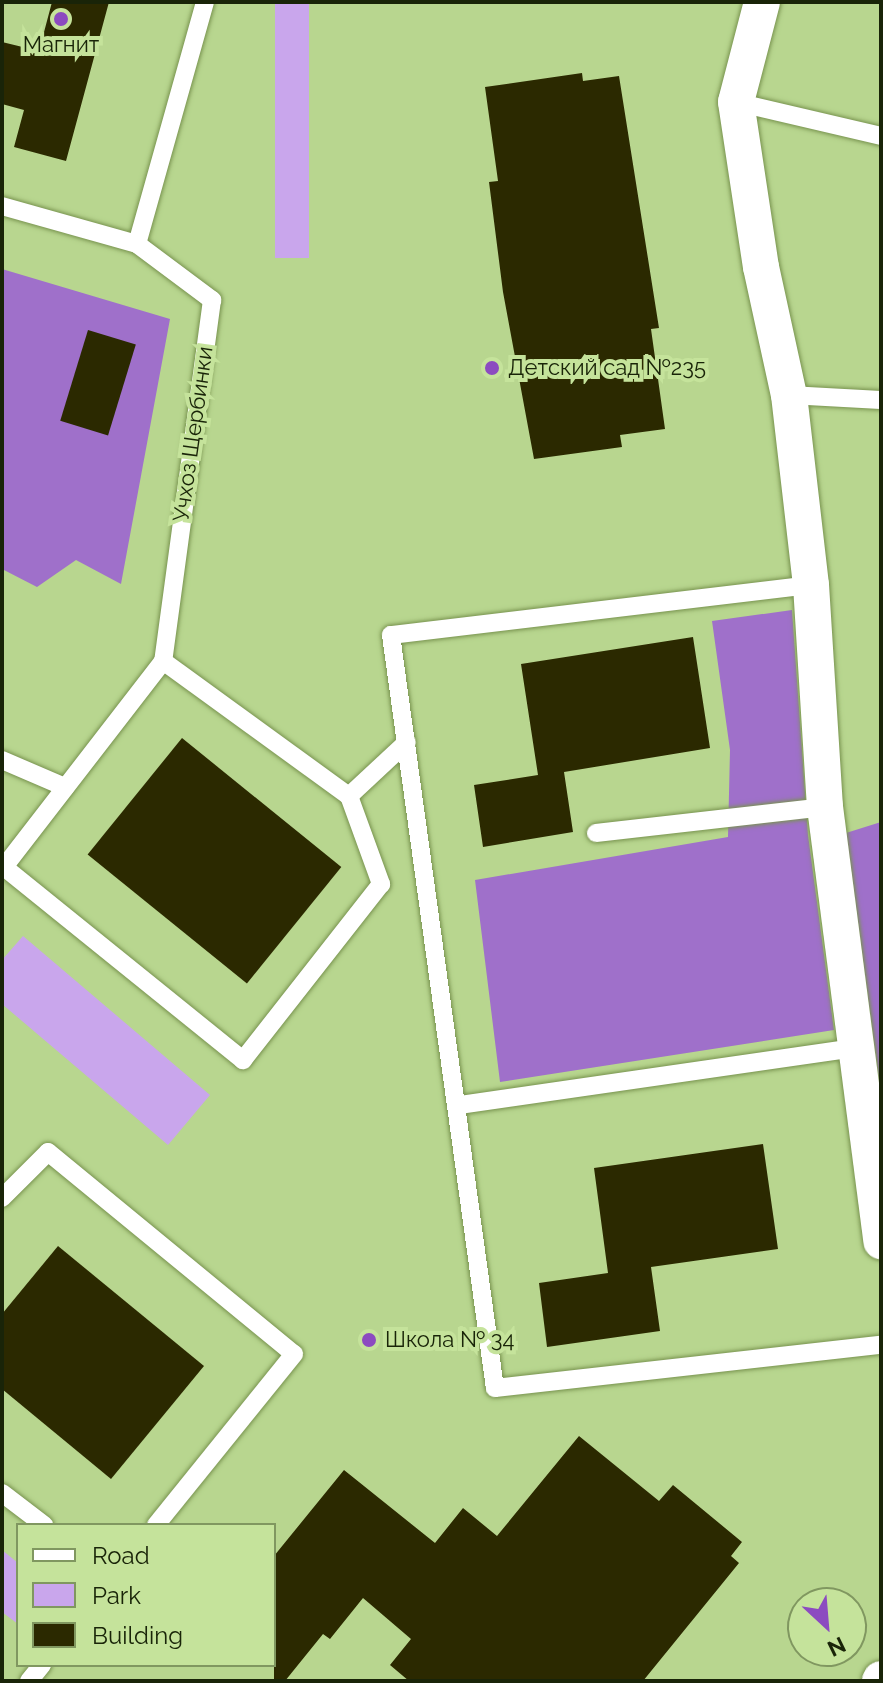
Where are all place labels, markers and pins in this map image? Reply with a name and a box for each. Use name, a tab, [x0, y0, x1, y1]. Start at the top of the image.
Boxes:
marker: Магнит	[52, 10, 70, 28]
place label: Магнит	[23, 32, 99, 58]
place label: Детский сад №235	[508, 355, 706, 381]
marker: Детский сад №235	[483, 359, 501, 377]
place label: Школа № 34	[385, 1327, 514, 1353]
marker: Школа № 34	[360, 1331, 378, 1349]

